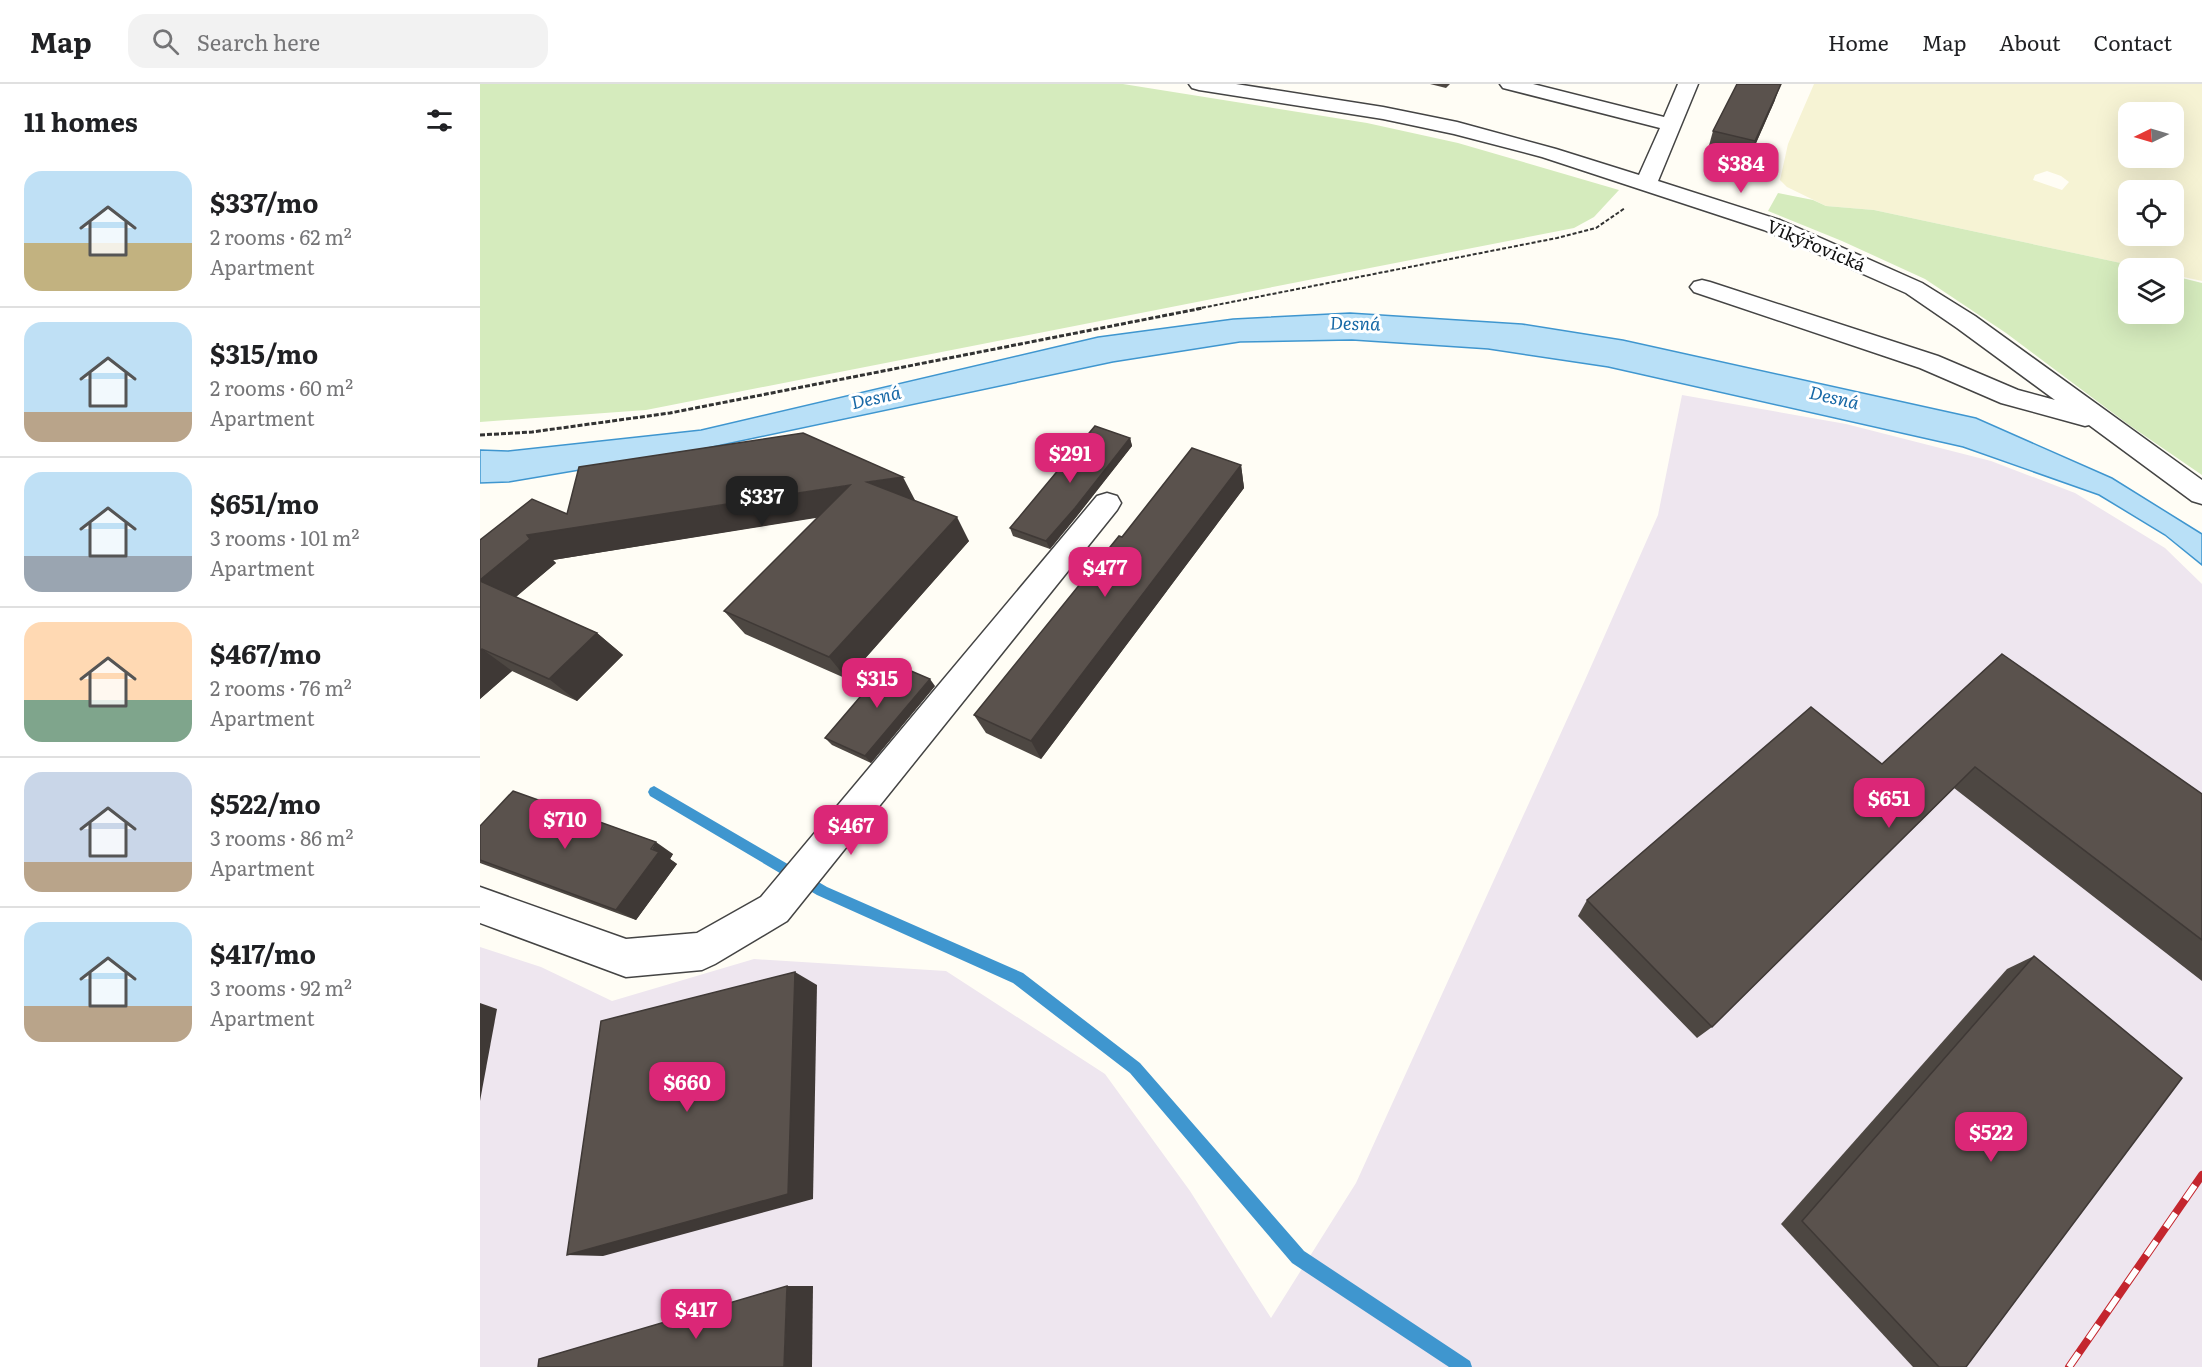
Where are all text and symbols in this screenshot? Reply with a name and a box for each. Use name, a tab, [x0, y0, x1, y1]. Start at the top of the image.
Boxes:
search box	[128, 14, 548, 68]
text: Map	[30, 20, 92, 62]
icon: search	[149, 25, 182, 58]
text: Search here	[197, 25, 320, 58]
text: Home	[1828, 26, 1889, 57]
text: Map	[1922, 26, 1966, 57]
text: About	[1999, 26, 2061, 57]
text: Contact	[2094, 26, 2172, 57]
text: 11 homes	[24, 101, 138, 140]
north arrow	[2118, 102, 2184, 168]
map controls	[2118, 102, 2184, 324]
icon: filters	[423, 104, 456, 137]
pin: $384	[1705, 143, 1777, 194]
text: $384	[1718, 147, 1764, 177]
button: locate	[2118, 180, 2184, 246]
text: $337/mo	[210, 182, 318, 221]
icon: home	[72, 195, 144, 267]
street label: Vikýřovická	[1763, 212, 1870, 278]
text: 2 rooms · 62 m²	[210, 221, 352, 251]
text: Apartment	[210, 251, 315, 281]
button: layers	[2118, 258, 2184, 324]
water label: Desná	[1329, 309, 1381, 336]
text: $315/mo	[210, 333, 318, 372]
icon: home	[72, 346, 144, 418]
text: 2 rooms · 60 m²	[210, 372, 353, 402]
water label: Desná	[848, 378, 904, 415]
water label: Desná	[1807, 378, 1863, 416]
text: Apartment	[210, 402, 315, 432]
pin: $291	[1034, 433, 1106, 484]
text: $291	[1049, 437, 1091, 467]
pin: $337	[726, 476, 798, 527]
text: $337	[740, 480, 784, 510]
text: $651/mo	[210, 483, 319, 522]
icon: home	[72, 496, 144, 568]
text: 3 rooms · 101 m²	[210, 522, 359, 552]
pin: $477	[1069, 547, 1141, 598]
text: $477	[1083, 551, 1127, 581]
text: Apartment	[210, 552, 315, 582]
text: $467/mo	[210, 633, 321, 672]
icon: home	[72, 646, 144, 718]
pin: $315	[841, 658, 913, 709]
text: $315	[856, 662, 898, 692]
text: 2 rooms · 76 m²	[210, 672, 352, 702]
text: Apartment	[210, 702, 315, 732]
pin: $651	[1853, 778, 1925, 829]
text: $651	[1868, 782, 1910, 812]
text: $522/mo	[210, 783, 321, 822]
icon: home	[72, 796, 144, 868]
pin: $710	[529, 799, 601, 850]
text: $710	[543, 803, 587, 833]
pin: $467	[815, 805, 887, 856]
text: $467	[828, 809, 874, 839]
text: 3 rooms · 86 m²	[210, 822, 353, 852]
text: Apartment	[210, 852, 315, 882]
text: $417/mo	[210, 933, 316, 972]
icon: home	[72, 946, 144, 1018]
text: 3 rooms · 92 m²	[210, 972, 352, 1002]
text: Apartment	[210, 1002, 315, 1032]
pin: $660	[651, 1062, 723, 1113]
text: $660	[663, 1066, 711, 1096]
pin: $522	[1955, 1112, 2027, 1163]
text: $522	[1969, 1116, 2013, 1146]
pin: $417	[660, 1289, 732, 1340]
text: $417	[675, 1293, 717, 1323]

